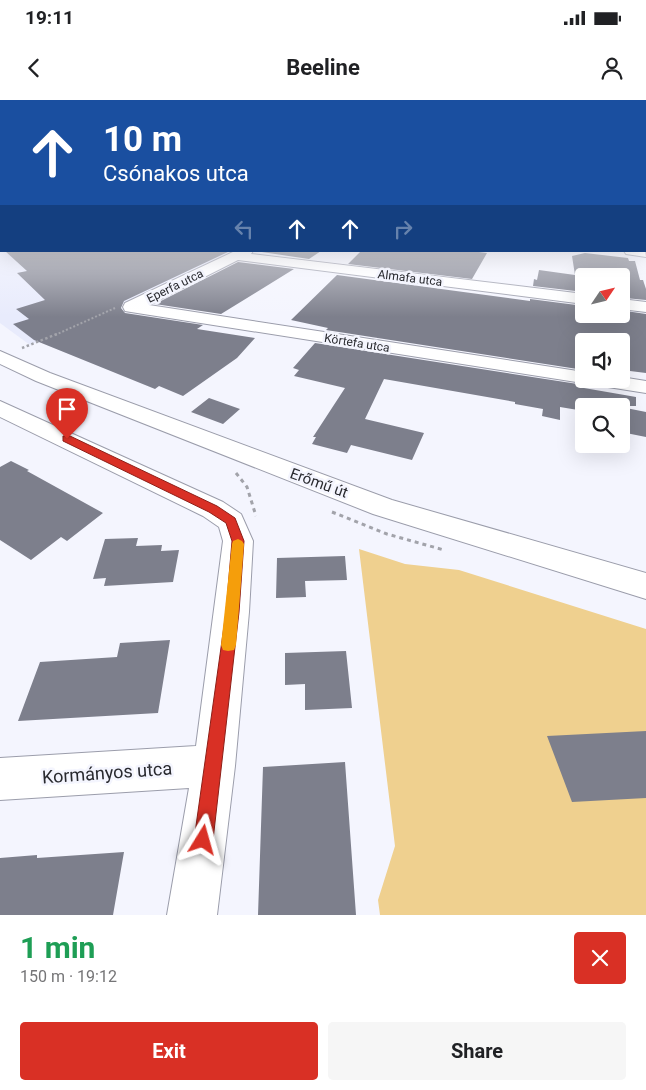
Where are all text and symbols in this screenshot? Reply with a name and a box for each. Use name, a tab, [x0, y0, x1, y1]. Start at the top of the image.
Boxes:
text: 19:11	[25, 6, 74, 29]
icon: back	[20, 54, 48, 82]
icon: person	[598, 54, 626, 82]
text: Beeline	[286, 55, 360, 80]
text: 10 m	[103, 119, 182, 160]
icon: ahead	[20, 120, 85, 185]
text: Csónakos utca	[103, 161, 249, 186]
icon: left	[230, 215, 258, 243]
icon: ahead	[283, 215, 311, 243]
icon: ahead	[336, 215, 364, 243]
icon: right	[389, 215, 417, 243]
street label: Eperfa utca	[144, 266, 206, 306]
street label: Almafa utca	[377, 267, 443, 289]
north arrow	[575, 268, 630, 322]
map controls	[575, 268, 630, 453]
street label: Körtefa utca	[323, 331, 391, 355]
button: sound	[575, 333, 630, 388]
pin	[46, 388, 88, 439]
icon: arrive	[53, 395, 81, 423]
button: search	[575, 398, 630, 453]
street label: Erőmű út	[288, 464, 351, 502]
street label: Kormányos utca	[41, 757, 173, 788]
position arrow	[176, 813, 228, 865]
text: 1 min	[20, 930, 95, 965]
button: close	[574, 932, 626, 984]
text: 150 m · 19:12	[20, 967, 117, 986]
button: Exit	[20, 1022, 318, 1080]
button: Share	[328, 1022, 626, 1080]

